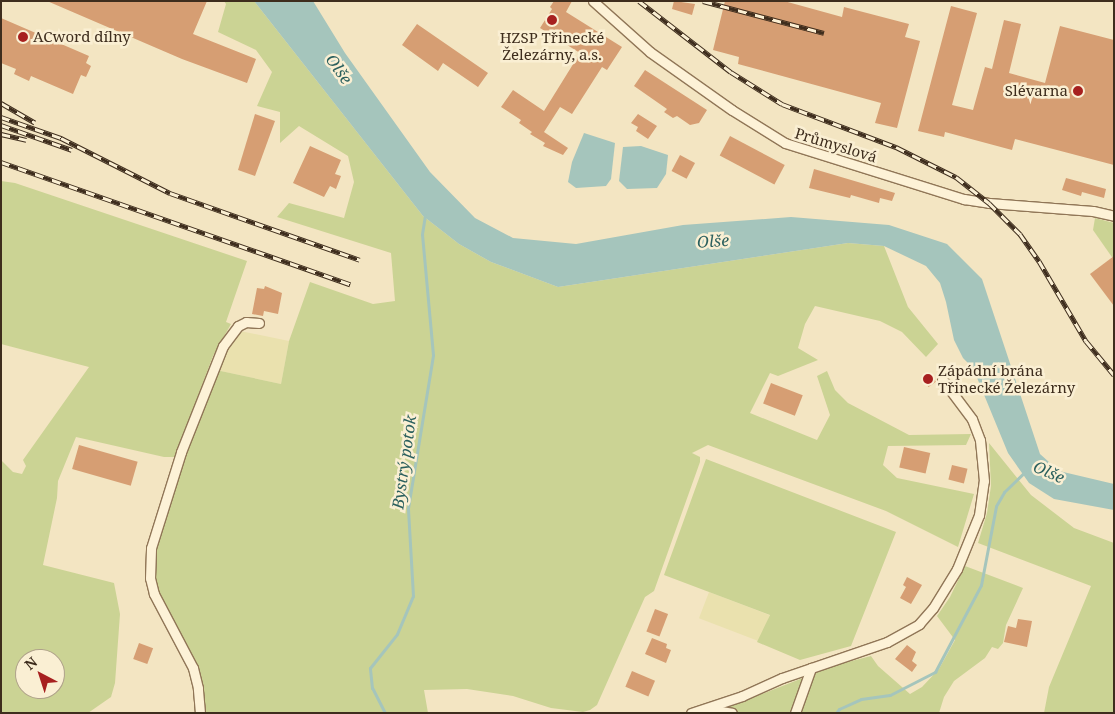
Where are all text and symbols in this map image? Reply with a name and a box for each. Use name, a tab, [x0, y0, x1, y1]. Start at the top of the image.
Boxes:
marker: HZSP Třinecké Železárny, a.s.	[546, 14, 558, 26]
place label: ACword dílny	[33, 28, 131, 46]
place label: HZSP Třinecké Železárny, a.s.	[500, 28, 604, 63]
marker: ACword dílny	[17, 31, 29, 43]
water label: Olše	[322, 50, 356, 88]
place label: Slévarna	[1005, 82, 1068, 100]
marker: Slévarna	[1072, 85, 1084, 97]
street label: Průmyslová	[793, 124, 879, 166]
water label: Olše	[696, 231, 730, 251]
place label: Zápádní brána Třinecké Železárny	[938, 361, 1075, 396]
marker: Zápádní brána Třinecké Železárny	[922, 373, 934, 385]
water label: Bystrý potok	[388, 414, 420, 510]
water label: Olše	[1030, 457, 1068, 487]
north arrow	[15, 649, 65, 699]
text: N	[20, 652, 41, 674]

